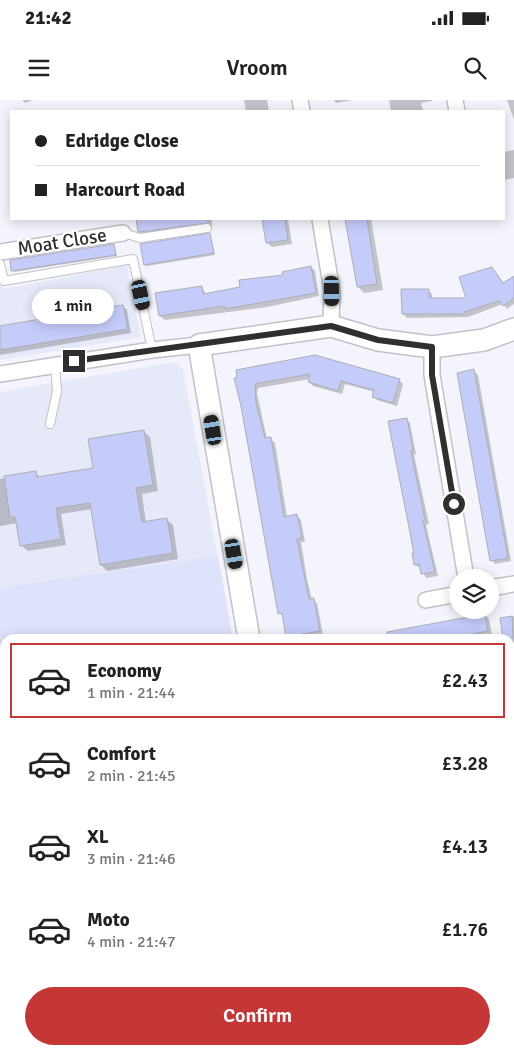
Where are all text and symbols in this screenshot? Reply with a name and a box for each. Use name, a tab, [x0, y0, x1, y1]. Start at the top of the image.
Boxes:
text: 21:42	[25, 6, 72, 30]
icon: menu	[25, 54, 53, 82]
text: Vroom	[226, 54, 288, 81]
icon: search	[461, 54, 489, 82]
text: Edridge Close	[65, 129, 179, 153]
text: Harcourt Road	[65, 178, 185, 202]
street label: Moat Close	[16, 223, 108, 261]
car	[324, 276, 339, 306]
car	[130, 279, 151, 311]
callout: 1 min	[33, 288, 115, 324]
text: 1 min	[54, 296, 92, 316]
route end	[63, 350, 85, 372]
car	[203, 414, 222, 446]
route start	[443, 493, 465, 515]
car	[224, 538, 243, 570]
map controls	[449, 569, 499, 619]
button: layers	[449, 569, 499, 619]
icon: car	[27, 658, 72, 703]
text: Economy	[87, 659, 161, 683]
text: £2.43	[442, 669, 488, 693]
text: 1 min · 21:44	[87, 683, 176, 703]
icon: car	[27, 741, 72, 786]
text: Comfort	[87, 742, 156, 766]
text: £3.28	[442, 752, 488, 776]
text: 2 min · 21:45	[87, 766, 176, 786]
icon: car	[27, 824, 72, 869]
text: XL	[87, 825, 109, 849]
text: £4.13	[442, 835, 488, 859]
text: 3 min · 21:46	[87, 849, 176, 869]
icon: car	[27, 907, 72, 952]
text: Moto	[87, 908, 130, 932]
text: £1.76	[442, 918, 488, 942]
text: 4 min · 21:47	[87, 932, 176, 952]
button: Confirm	[25, 987, 490, 1045]

